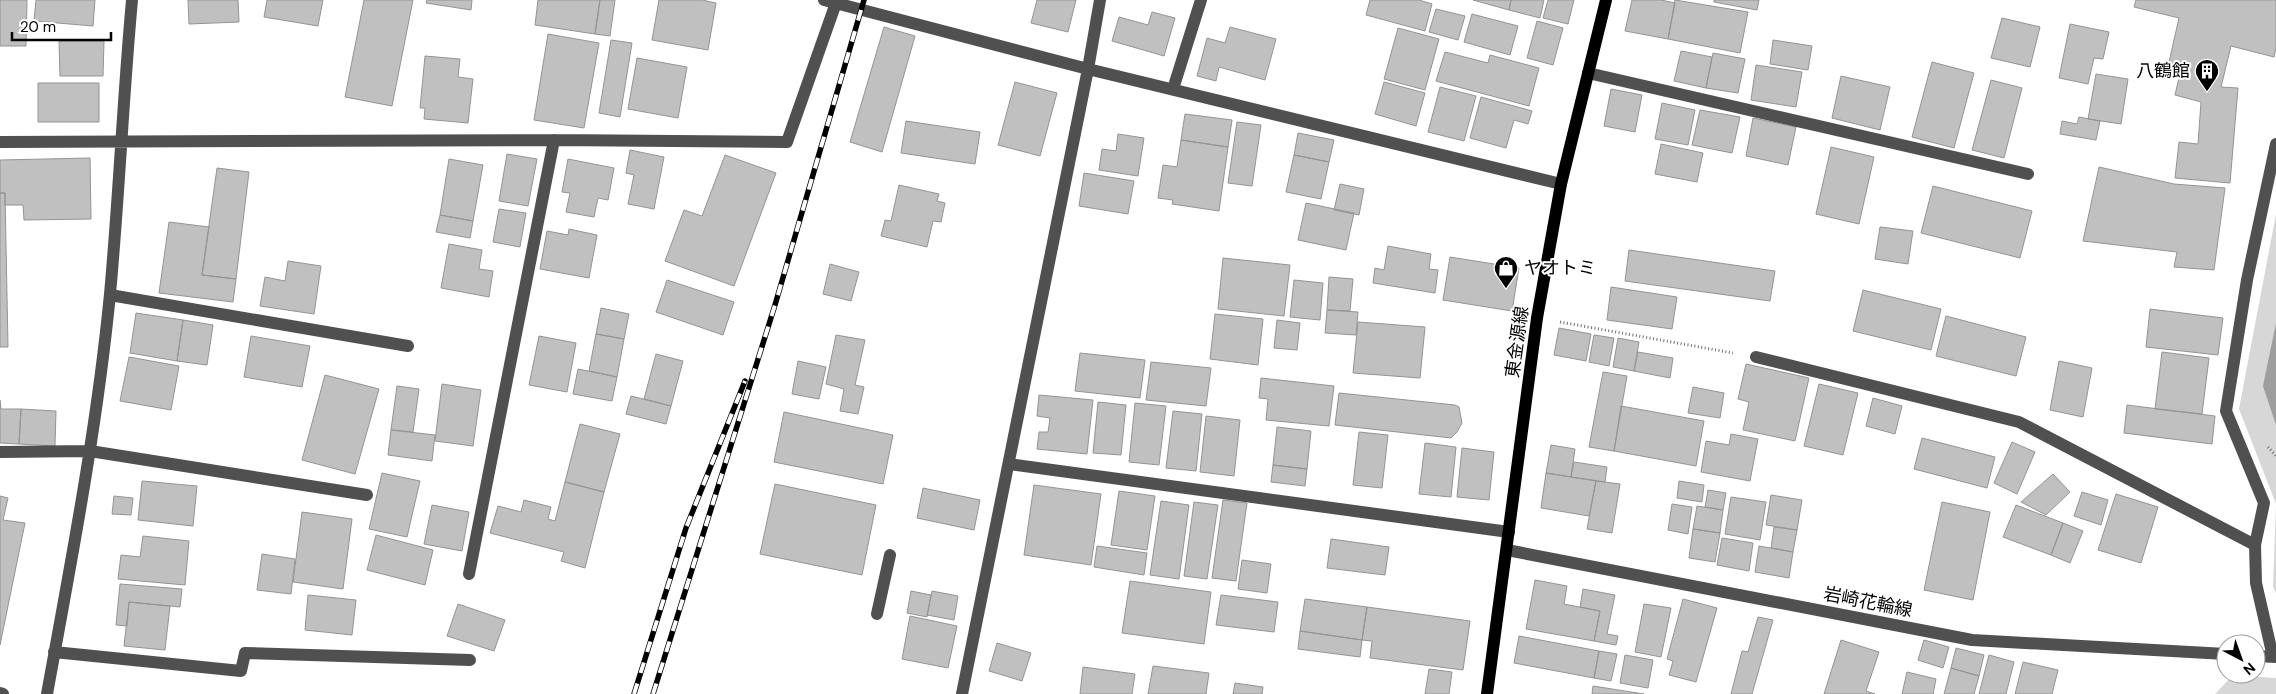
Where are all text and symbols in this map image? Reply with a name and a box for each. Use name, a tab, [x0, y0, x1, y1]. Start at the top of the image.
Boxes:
scale bar	[12, 10, 111, 42]
text: 20 m	[20, 17, 56, 37]
building icon: 八鶴館	[2194, 58, 2220, 92]
place label: 八鶴館	[2136, 59, 2190, 83]
shop icon: ヤオトミ	[1493, 255, 1519, 289]
place label: ヤオトミ	[1524, 256, 1596, 280]
street label: 東金源線	[1500, 305, 1534, 379]
street label: 岩崎花輪線	[1822, 582, 1914, 622]
north arrow	[2216, 634, 2266, 684]
text: N	[2240, 659, 2259, 679]

